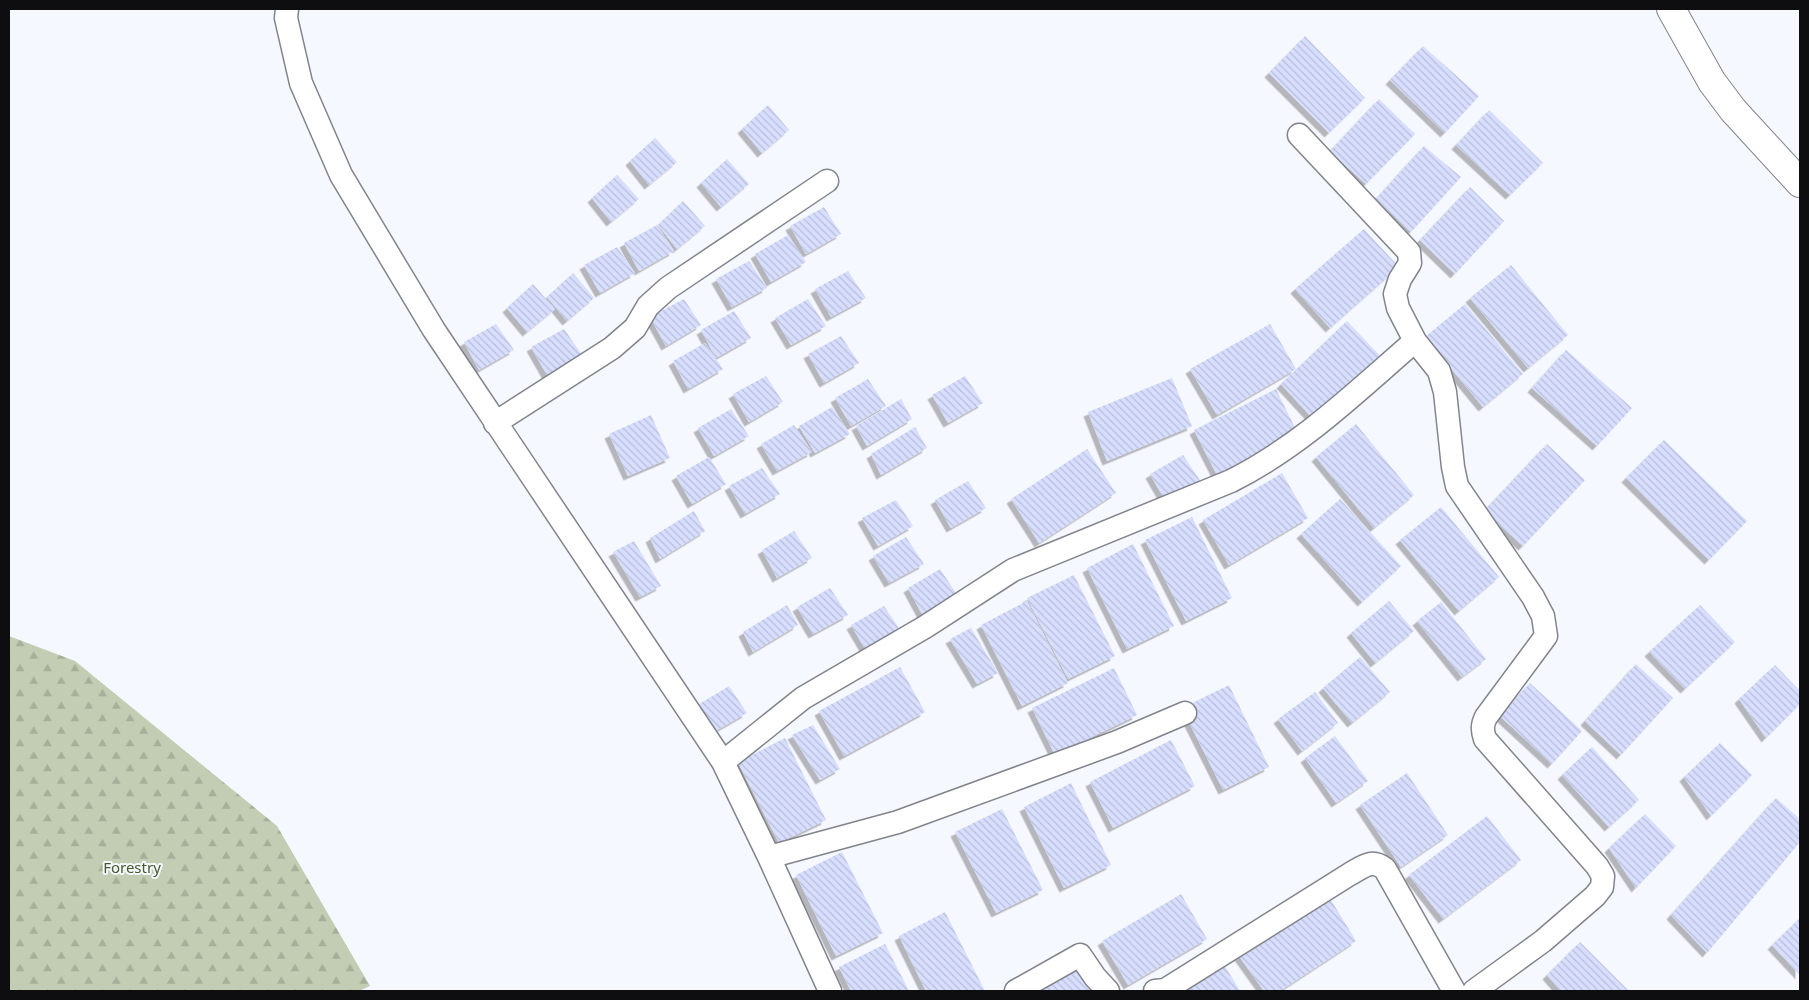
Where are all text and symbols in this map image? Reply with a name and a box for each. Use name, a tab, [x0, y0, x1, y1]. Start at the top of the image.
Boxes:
park label: Forestry	[103, 857, 161, 877]

